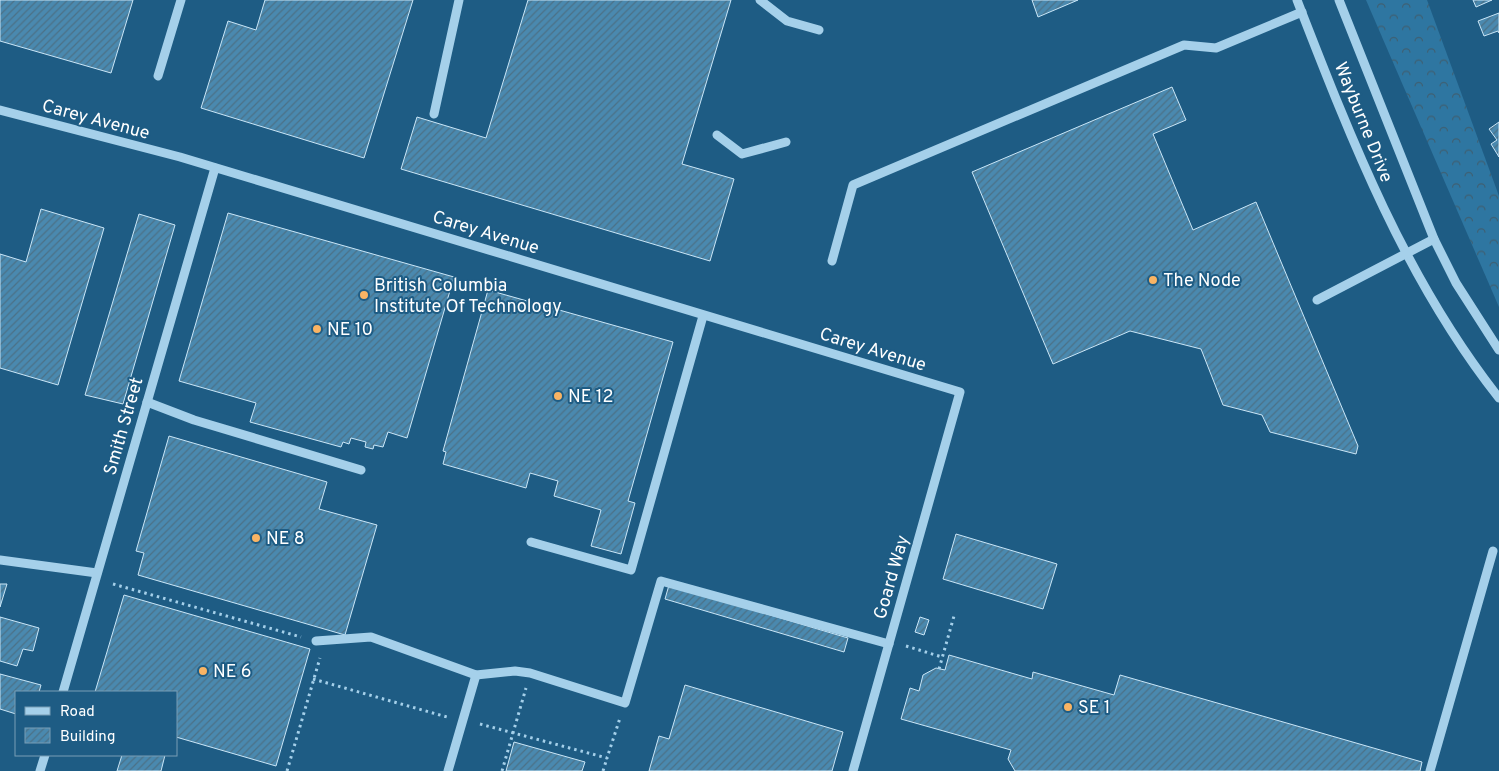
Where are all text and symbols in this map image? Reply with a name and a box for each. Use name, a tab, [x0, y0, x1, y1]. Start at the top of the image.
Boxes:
street label: Wayburne Drive	[1328, 59, 1397, 186]
street label: Carey Avenue	[39, 95, 152, 146]
street label: Carey Avenue	[429, 206, 542, 261]
place label: The Node	[1163, 270, 1241, 293]
marker: The Node	[1147, 274, 1159, 286]
place label: British Columbia Institute Of Technology	[374, 275, 562, 319]
marker: British Columbia Institute Of Technology	[358, 289, 370, 301]
place label: NE 10	[327, 319, 373, 342]
marker: NE 10	[311, 323, 323, 335]
street label: Carey Avenue	[816, 323, 929, 378]
street label: Smith Street	[99, 375, 149, 478]
place label: NE 12	[568, 386, 613, 409]
marker: NE 12	[552, 390, 564, 402]
place label: NE 8	[266, 528, 305, 551]
marker: NE 8	[250, 532, 262, 544]
street label: Goard Way	[869, 533, 915, 622]
place label: NE 6	[213, 661, 251, 684]
marker: NE 6	[197, 665, 209, 677]
legend	[15, 691, 178, 756]
place label: SE 1	[1078, 697, 1111, 720]
marker: SE 1	[1062, 701, 1074, 713]
text: Road	[60, 703, 95, 722]
text: Building	[60, 728, 115, 747]

